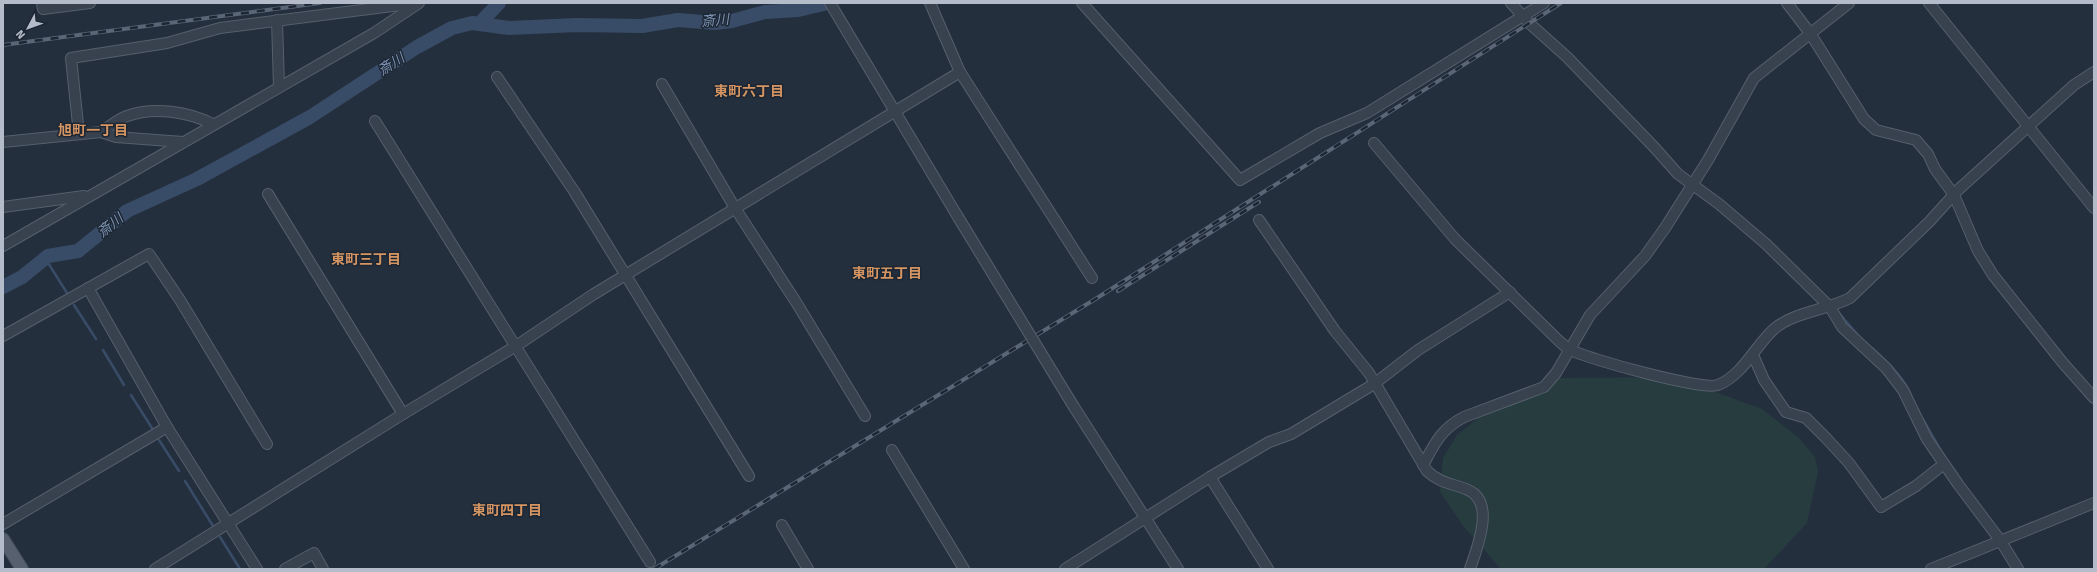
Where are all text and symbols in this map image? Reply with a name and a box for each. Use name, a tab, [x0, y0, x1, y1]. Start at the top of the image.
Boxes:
north arrow	[8, 8, 48, 48]
water label: 斎川	[700, 11, 732, 30]
text: N	[14, 27, 28, 41]
water label: 斎川	[375, 49, 409, 79]
district label: 東町六丁目	[714, 83, 784, 100]
district label: 旭町一丁目	[58, 122, 128, 139]
water label: 斎川	[94, 209, 128, 241]
district label: 東町三丁目	[331, 251, 401, 268]
district label: 東町五丁目	[852, 265, 922, 282]
district label: 東町四丁目	[472, 502, 542, 519]

